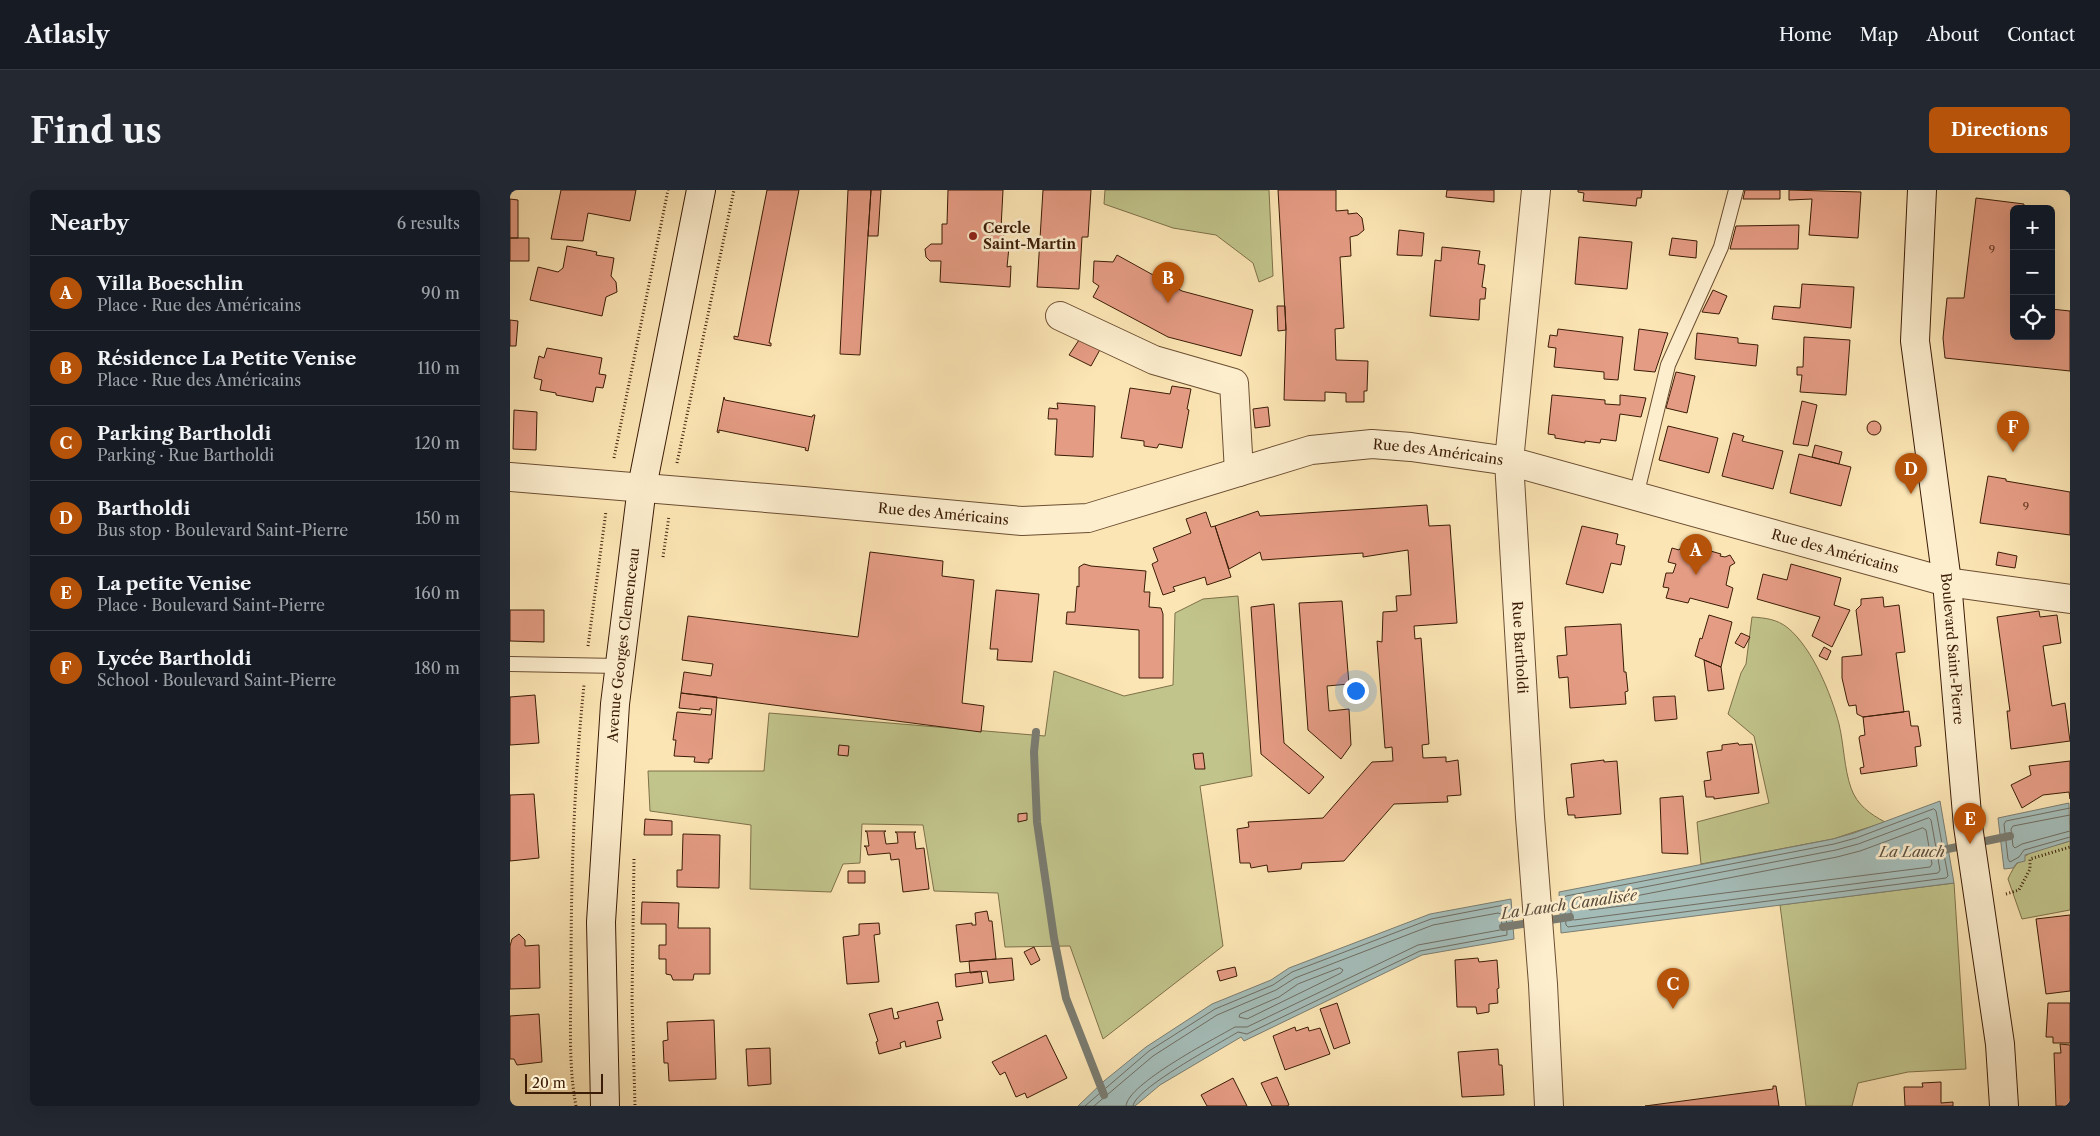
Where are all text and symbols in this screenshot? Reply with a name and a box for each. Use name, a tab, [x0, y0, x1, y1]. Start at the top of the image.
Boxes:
text: Atlasly	[25, 20, 109, 49]
text: Home	[1779, 24, 1832, 46]
text: Map	[1860, 24, 1898, 46]
text: About	[1926, 24, 1979, 46]
text: Contact	[2007, 24, 2075, 46]
button: Directions	[1929, 107, 2070, 153]
text: Find us	[30, 109, 162, 152]
map controls	[2010, 205, 2055, 340]
button: +	[2010, 205, 2055, 250]
text: Nearby	[50, 210, 129, 235]
text: 6 results	[397, 213, 460, 233]
place label: Cercle Saint-Martin	[983, 219, 1077, 253]
marker: Cercle Saint-Martin	[967, 230, 979, 242]
house number: 9	[1989, 243, 1995, 257]
button: −	[2010, 250, 2055, 295]
pin: B	[1152, 262, 1184, 303]
text: Villa Boeschlin	[97, 272, 244, 295]
text: A	[60, 283, 72, 303]
text: 90 m	[421, 283, 460, 303]
text: Place · Rue des Américains	[97, 295, 301, 315]
button: locate	[2010, 295, 2055, 340]
text: Résidence La Petite Venise	[97, 347, 356, 370]
text: B	[60, 358, 72, 378]
text: 110 m	[417, 358, 460, 378]
text: Place · Rue des Américains	[97, 370, 301, 390]
pin: F	[1997, 411, 2029, 452]
text: Parking Bartholdi	[97, 422, 271, 445]
text: C	[60, 433, 72, 453]
text: 120 m	[415, 433, 460, 453]
street label: Rue des Américains	[1372, 435, 1505, 469]
text: Parking · Rue Bartholdi	[97, 445, 274, 465]
pin: D	[1895, 453, 1927, 494]
text: Bartholdi	[97, 497, 190, 520]
street label: Rue des Américains	[877, 499, 1010, 529]
house number: 9	[2023, 500, 2029, 514]
text: D	[59, 508, 73, 528]
text: 150 m	[415, 508, 460, 528]
text: Bus stop · Boulevard Saint-Pierre	[97, 520, 348, 540]
street label: Rue des Américains	[1770, 525, 1901, 577]
pin: A	[1680, 534, 1712, 575]
street label: Avenue Georges Clemenceau	[603, 546, 643, 744]
text: La petite Venise	[97, 572, 251, 595]
street label: Boulevard Saint-Pierre	[1937, 572, 1968, 725]
text: E	[60, 583, 72, 603]
text: 160 m	[415, 583, 460, 603]
text: Place · Boulevard Saint-Pierre	[97, 595, 325, 615]
street label: Rue Bartholdi	[1508, 600, 1532, 694]
text: Lycée Bartholdi	[97, 647, 251, 670]
text: F	[61, 658, 71, 678]
text: 180 m	[414, 658, 460, 678]
text: School · Boulevard Saint-Pierre	[97, 670, 336, 690]
your location	[1343, 678, 1369, 704]
pin: E	[1954, 803, 1986, 844]
water label: La Lauch	[1878, 842, 1945, 861]
water label: La Lauch Canalisée	[1499, 885, 1639, 923]
pin: C	[1657, 968, 1689, 1009]
scale bar	[525, 1071, 602, 1094]
text: 20 m	[532, 1074, 566, 1092]

